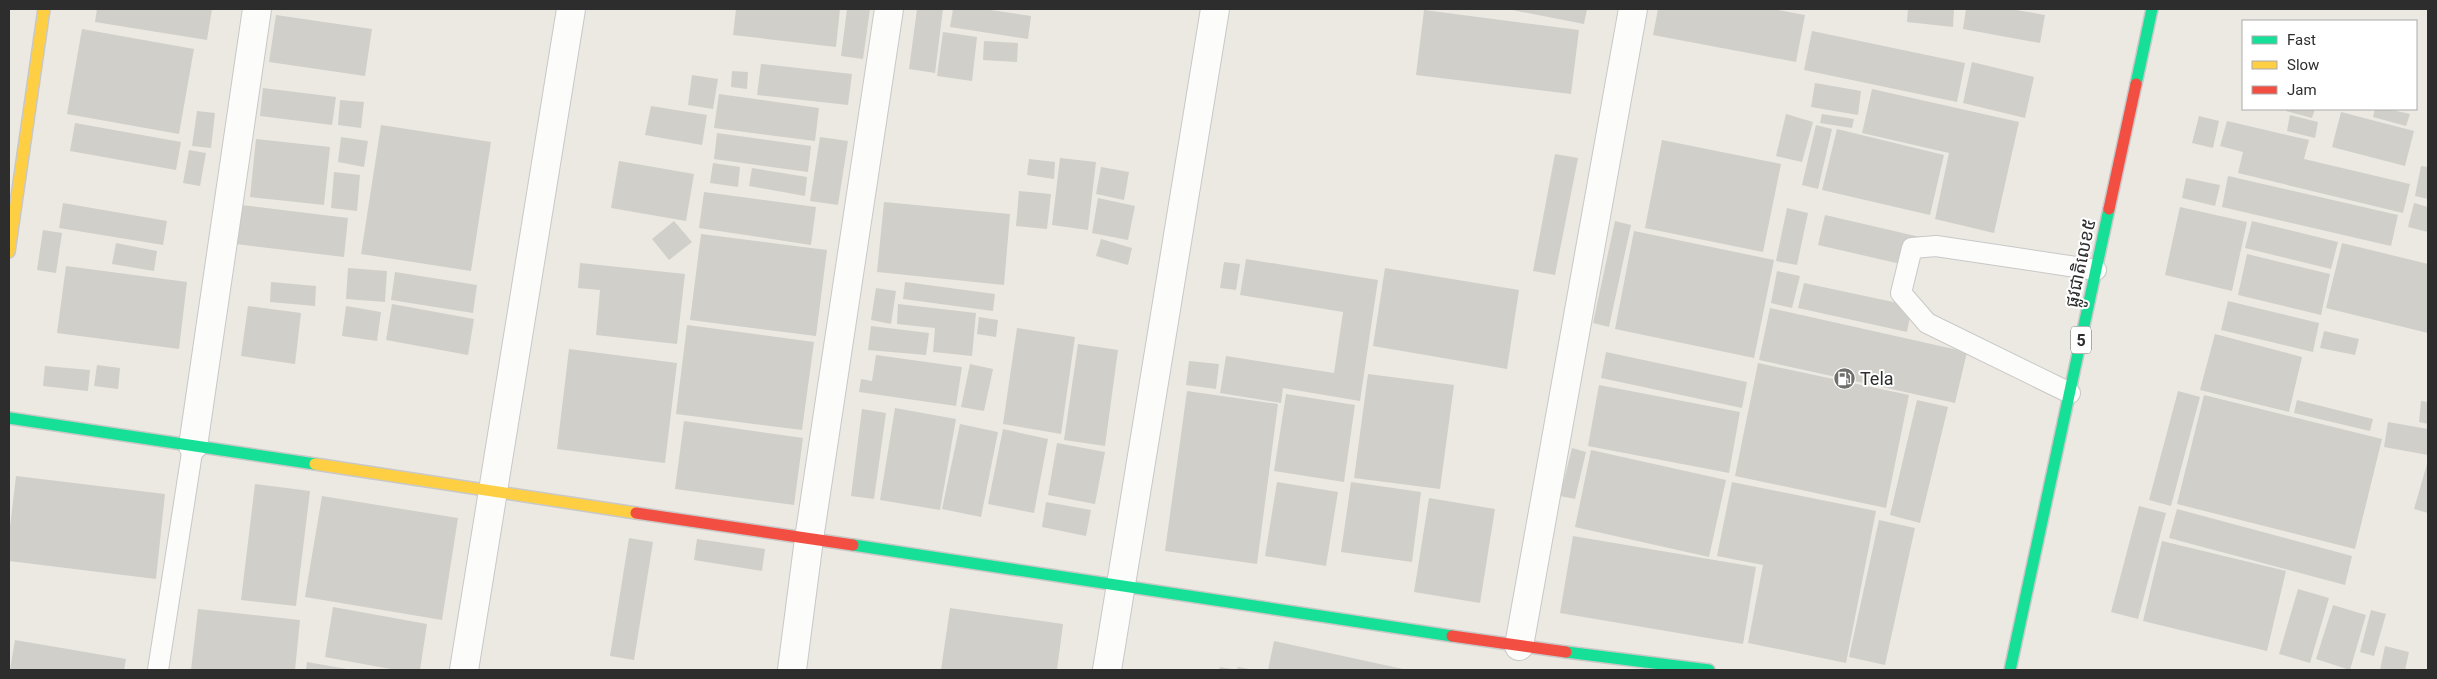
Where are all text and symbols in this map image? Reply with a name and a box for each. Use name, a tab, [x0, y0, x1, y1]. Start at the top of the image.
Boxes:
legend	[2242, 20, 2417, 110]
text: Fast	[2287, 31, 2316, 49]
text: Slow	[2287, 56, 2319, 74]
text: Jam	[2287, 81, 2317, 99]
street label: ផ្លូវជាតិលេខ៥	[2060, 217, 2106, 311]
road number: 5	[2071, 326, 2091, 354]
fuel station icon: Tela	[1832, 366, 1856, 390]
place label: Tela	[1860, 368, 1894, 389]

